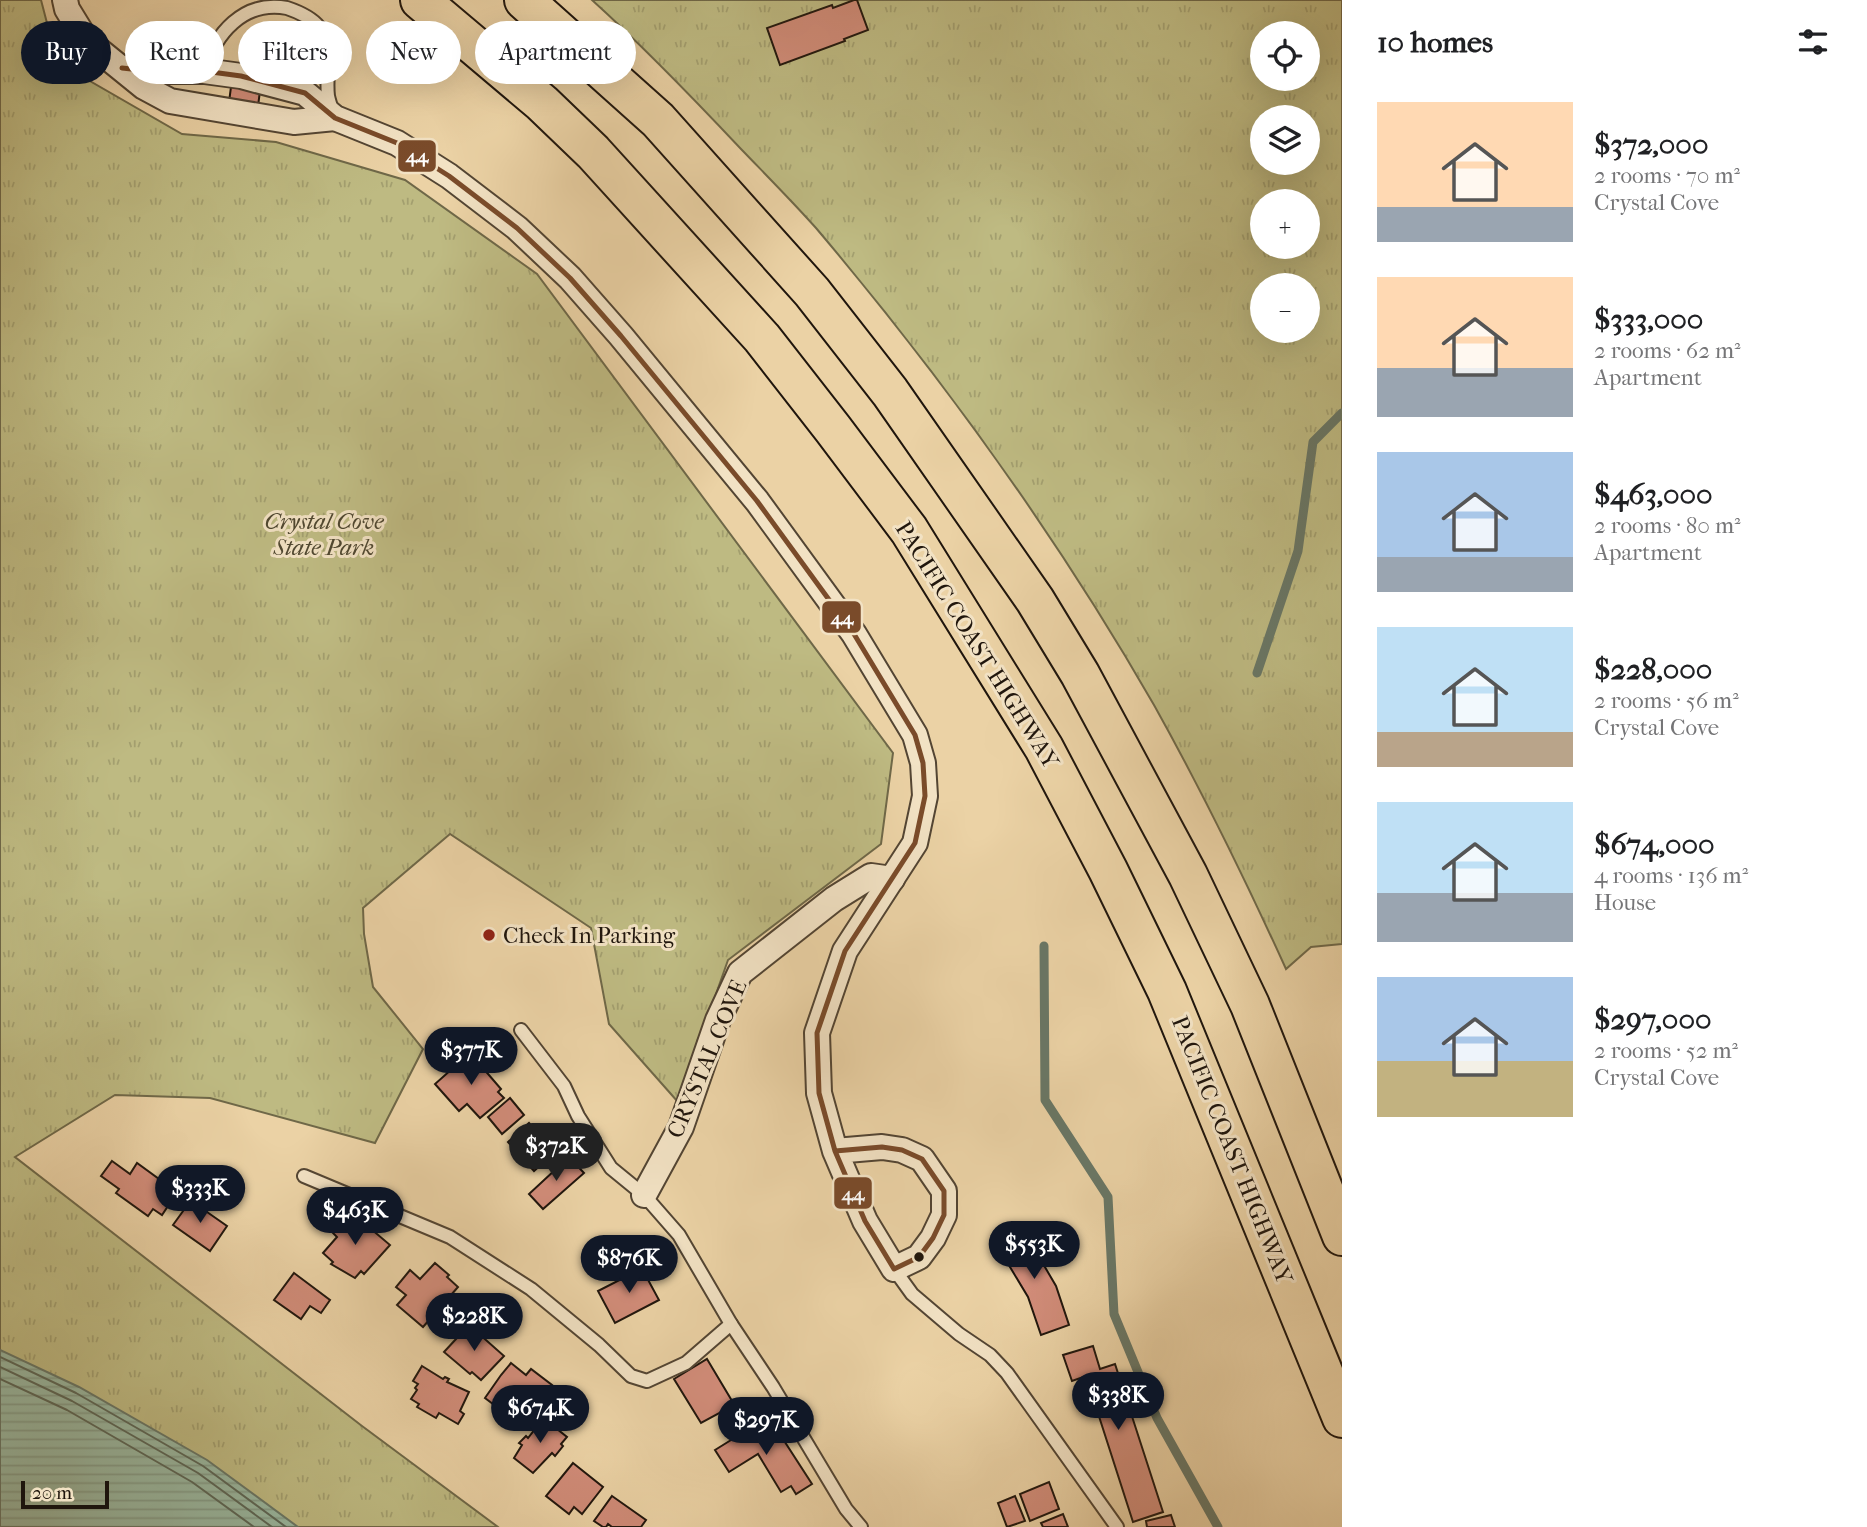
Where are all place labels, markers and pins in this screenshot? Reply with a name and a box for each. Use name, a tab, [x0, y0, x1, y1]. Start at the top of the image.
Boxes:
place label: Check In Parking	[503, 922, 676, 949]
marker: Check In Parking	[481, 927, 497, 943]
pin: $377K	[422, 1028, 520, 1087]
pin: $372K	[507, 1124, 605, 1183]
pin: $333K	[151, 1166, 249, 1225]
pin: $463K	[306, 1188, 404, 1247]
pin: $553K	[985, 1222, 1083, 1281]
pin: $876K	[580, 1236, 678, 1295]
unlabelled marker	[912, 1250, 926, 1264]
pin: $228K	[425, 1294, 523, 1353]
pin: $338K	[1069, 1372, 1167, 1432]
pin: $674K	[491, 1386, 589, 1445]
pin: $297K	[717, 1398, 815, 1457]

